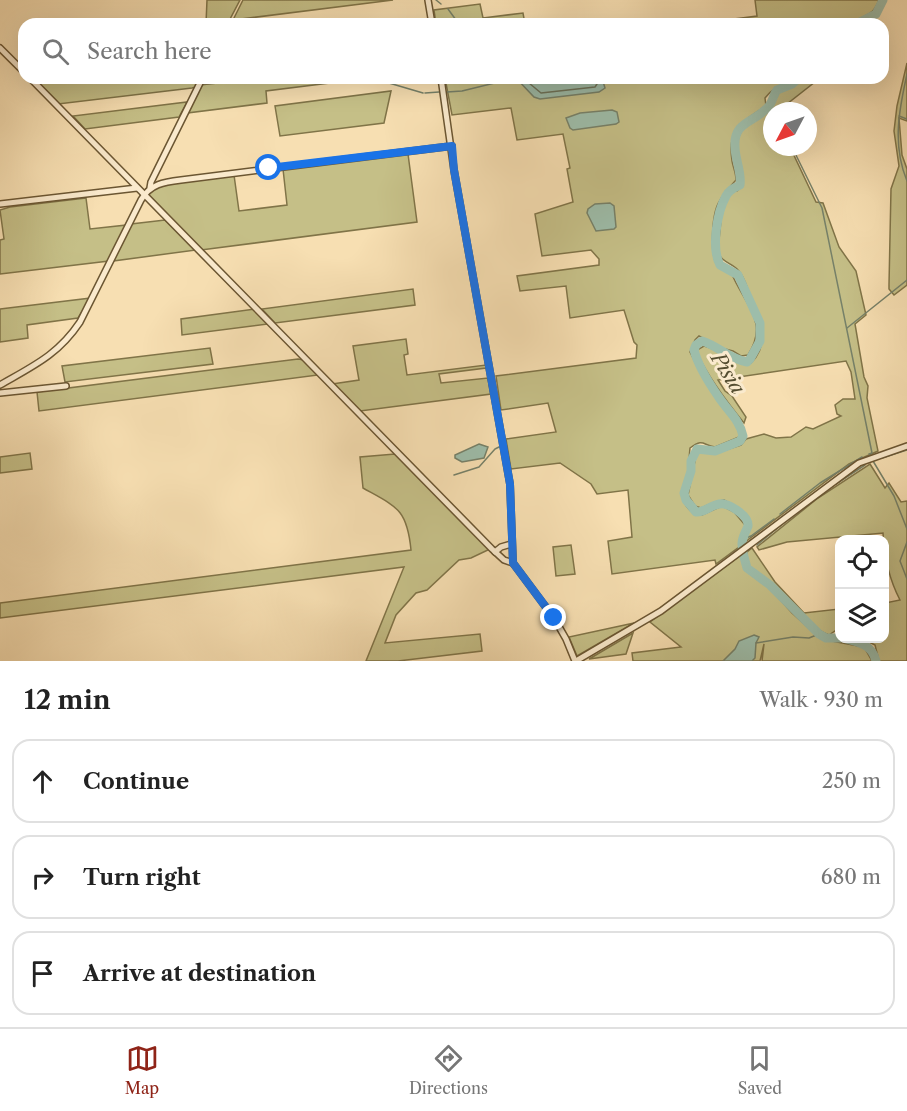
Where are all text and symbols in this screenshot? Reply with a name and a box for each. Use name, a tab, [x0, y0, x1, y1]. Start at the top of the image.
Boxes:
search box	[18, 18, 889, 84]
icon: search	[39, 35, 72, 68]
text: Search here	[87, 38, 212, 65]
north arrow	[763, 102, 817, 156]
route start	[255, 154, 281, 180]
water label: Pisia	[705, 346, 750, 398]
map controls	[835, 535, 889, 643]
button: locate	[835, 535, 889, 589]
button: layers	[835, 589, 889, 643]
route end	[540, 604, 566, 630]
text: 12 min	[24, 684, 111, 716]
text: Walk · 930 m	[760, 688, 883, 712]
icon: ahead	[26, 765, 59, 798]
text: Continue	[83, 768, 189, 795]
text: 250 m	[822, 769, 881, 793]
icon: right	[26, 861, 59, 894]
text: Turn right	[83, 864, 201, 891]
text: 680 m	[821, 865, 881, 889]
icon: arrive	[26, 957, 59, 990]
text: Arrive at destination	[83, 960, 316, 987]
tab: Map	[125, 1042, 159, 1098]
tab: Directions	[409, 1042, 488, 1098]
tab: Saved	[738, 1042, 782, 1098]

